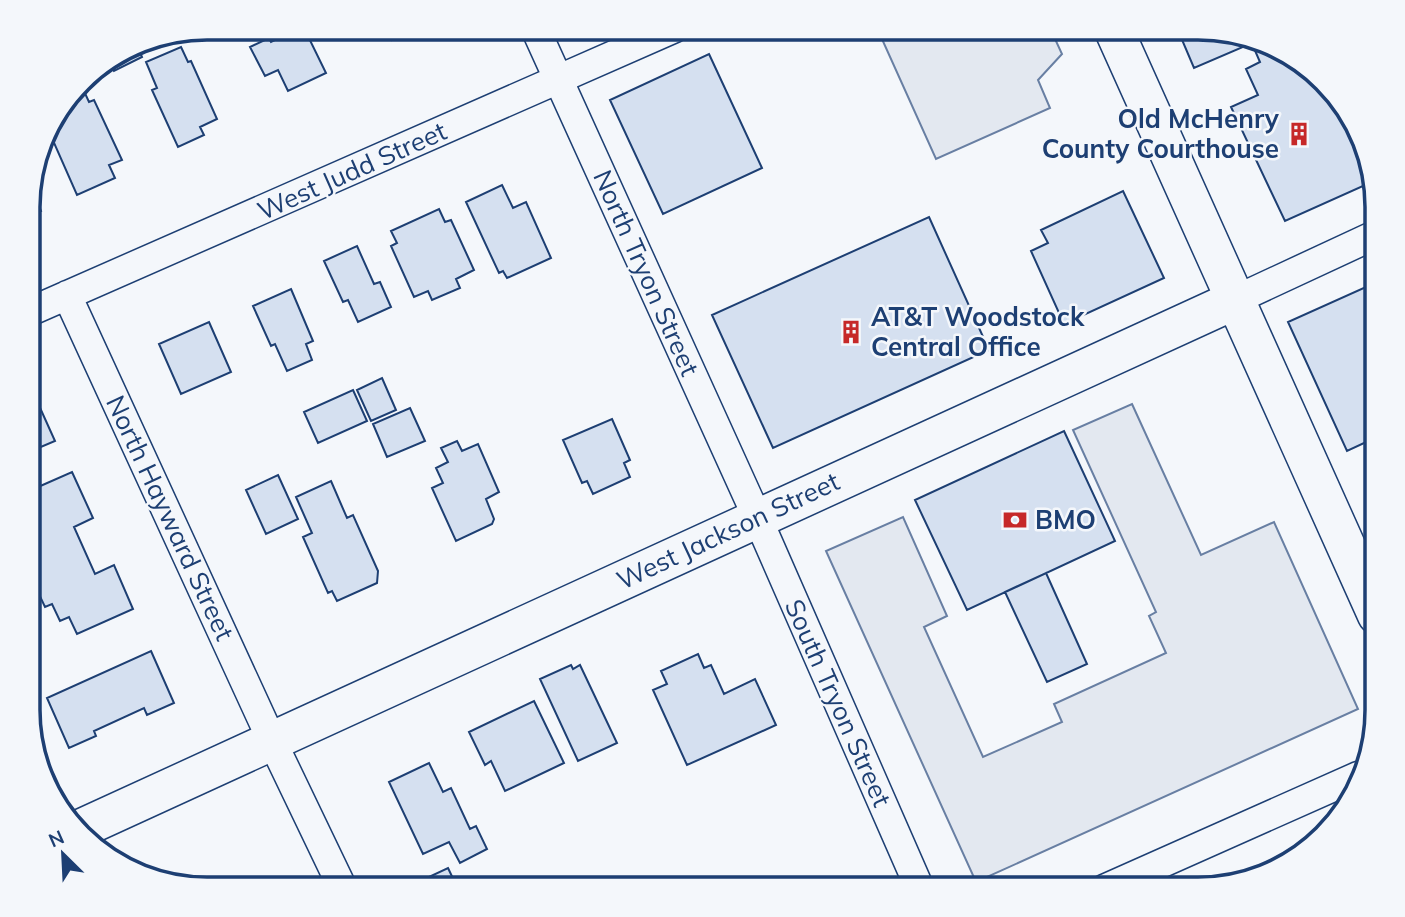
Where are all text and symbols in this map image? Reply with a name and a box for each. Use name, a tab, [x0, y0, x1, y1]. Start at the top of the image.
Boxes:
place label: Old McHenry County Courthouse	[1042, 102, 1280, 165]
street label: West Judd Street	[252, 114, 452, 227]
building icon: Old McHenry County Courthouse	[1285, 120, 1313, 148]
street label: North Tryon Street	[586, 165, 707, 381]
place label: AT&T Woodstock Central Office	[871, 300, 1085, 363]
building icon: AT&T Woodstock Central Office	[837, 318, 865, 346]
street label: North Hayward Street	[99, 390, 242, 646]
street label: West Jackson Street	[611, 464, 844, 597]
place label: BMO	[1035, 503, 1096, 536]
bank icon: BMO	[1001, 506, 1029, 534]
street label: South Tryon Street	[778, 594, 899, 812]
north arrow	[28, 819, 98, 889]
text: N	[45, 825, 68, 852]

